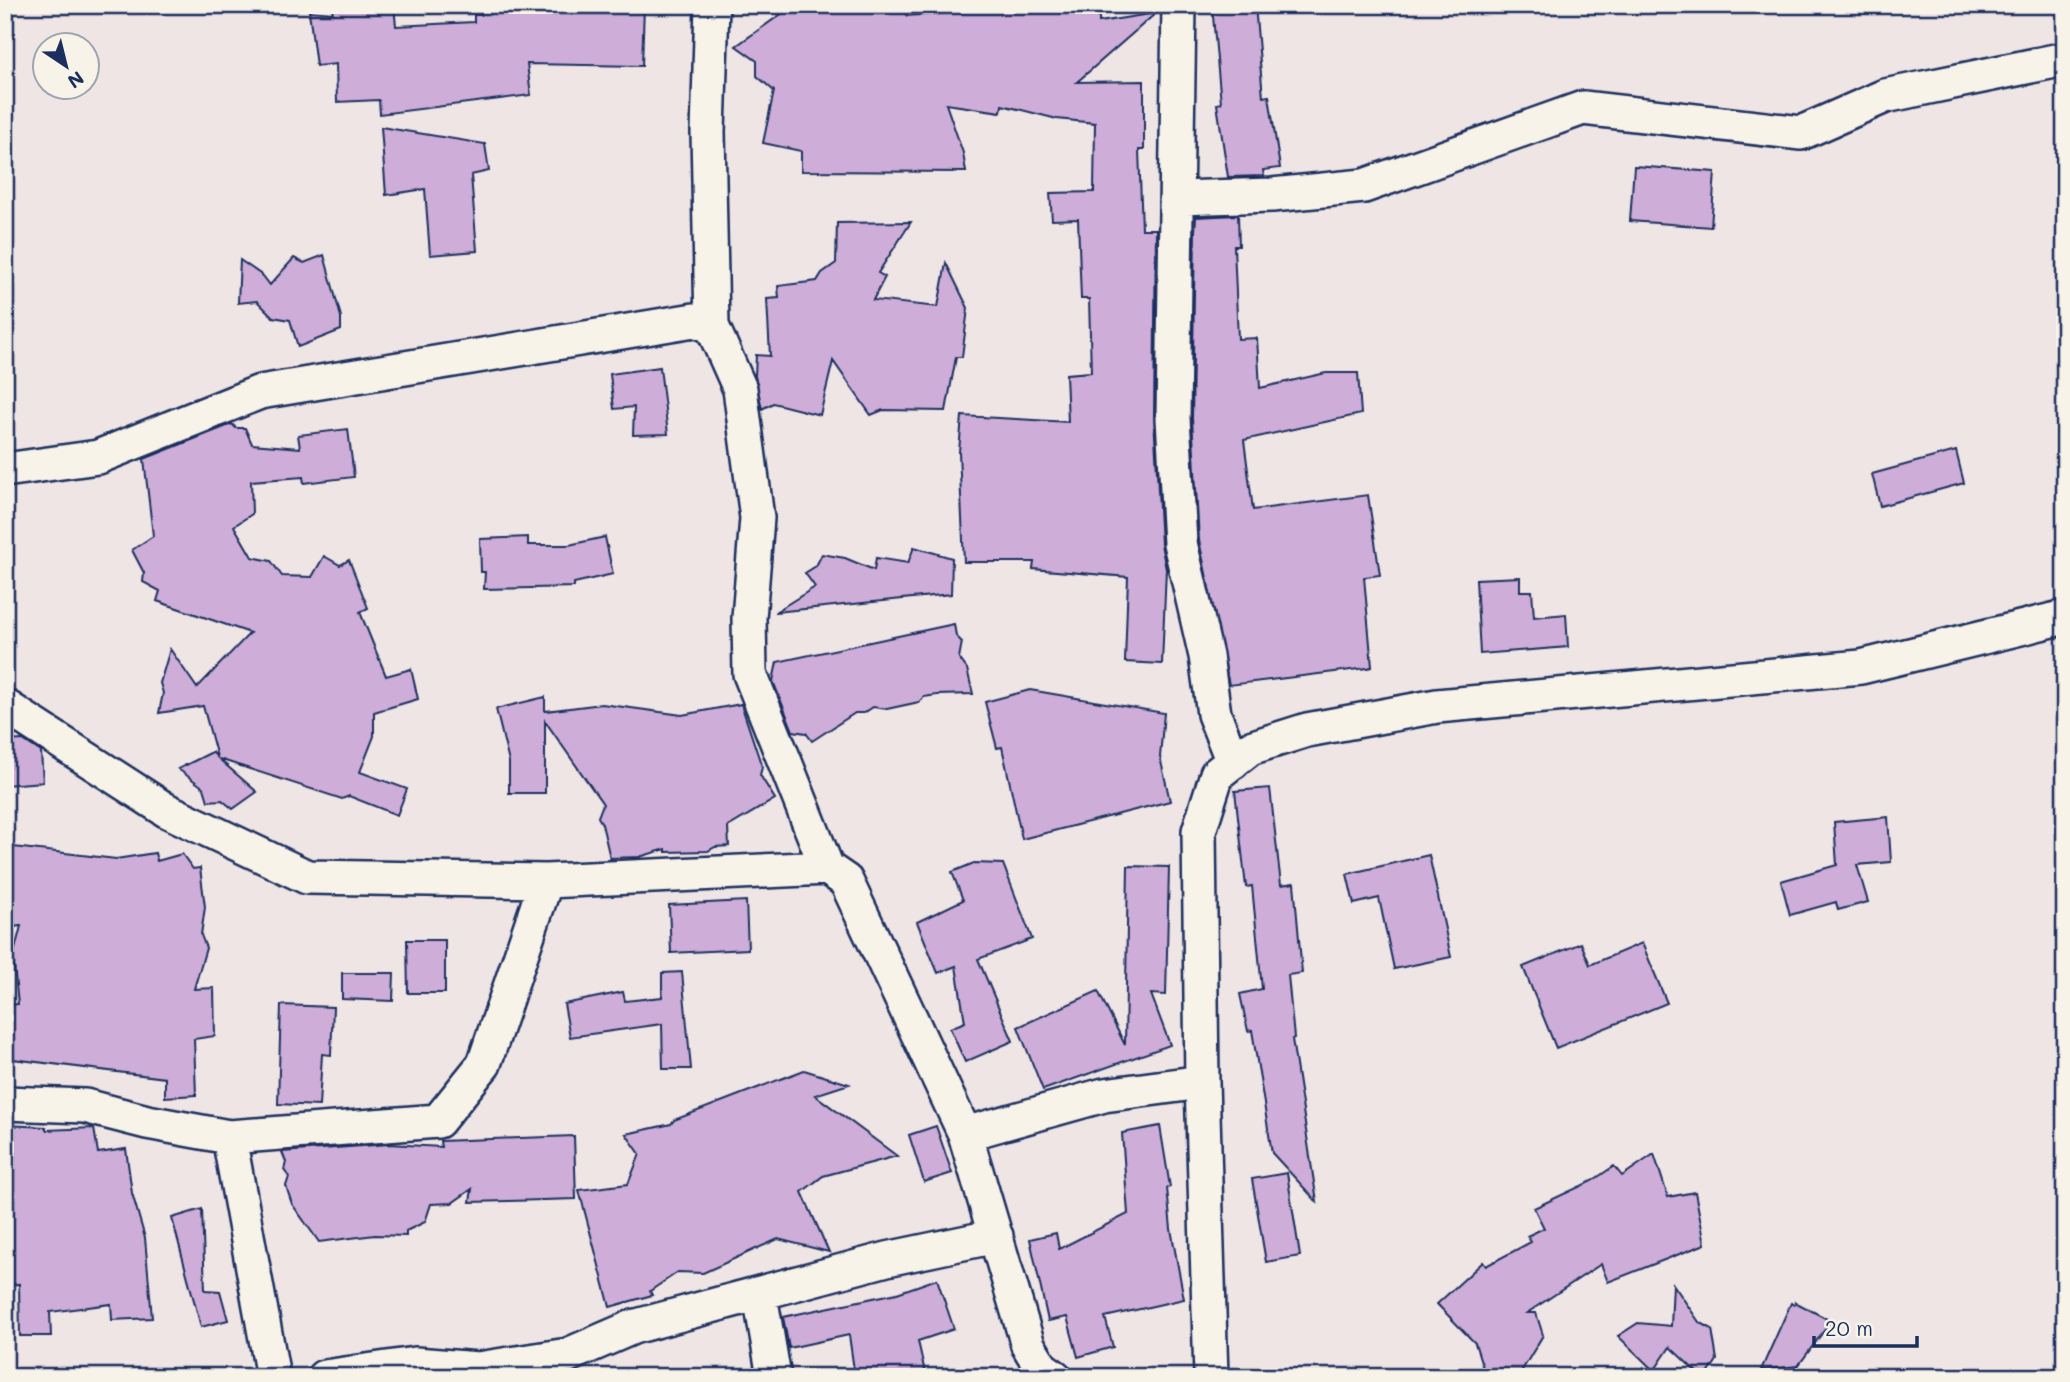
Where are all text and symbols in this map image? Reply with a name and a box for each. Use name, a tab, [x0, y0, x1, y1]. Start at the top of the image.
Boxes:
north arrow	[32, 32, 102, 102]
text: N	[63, 66, 89, 95]
scale bar	[1814, 1305, 1918, 1349]
text: 20 m	[1825, 1314, 1873, 1341]

